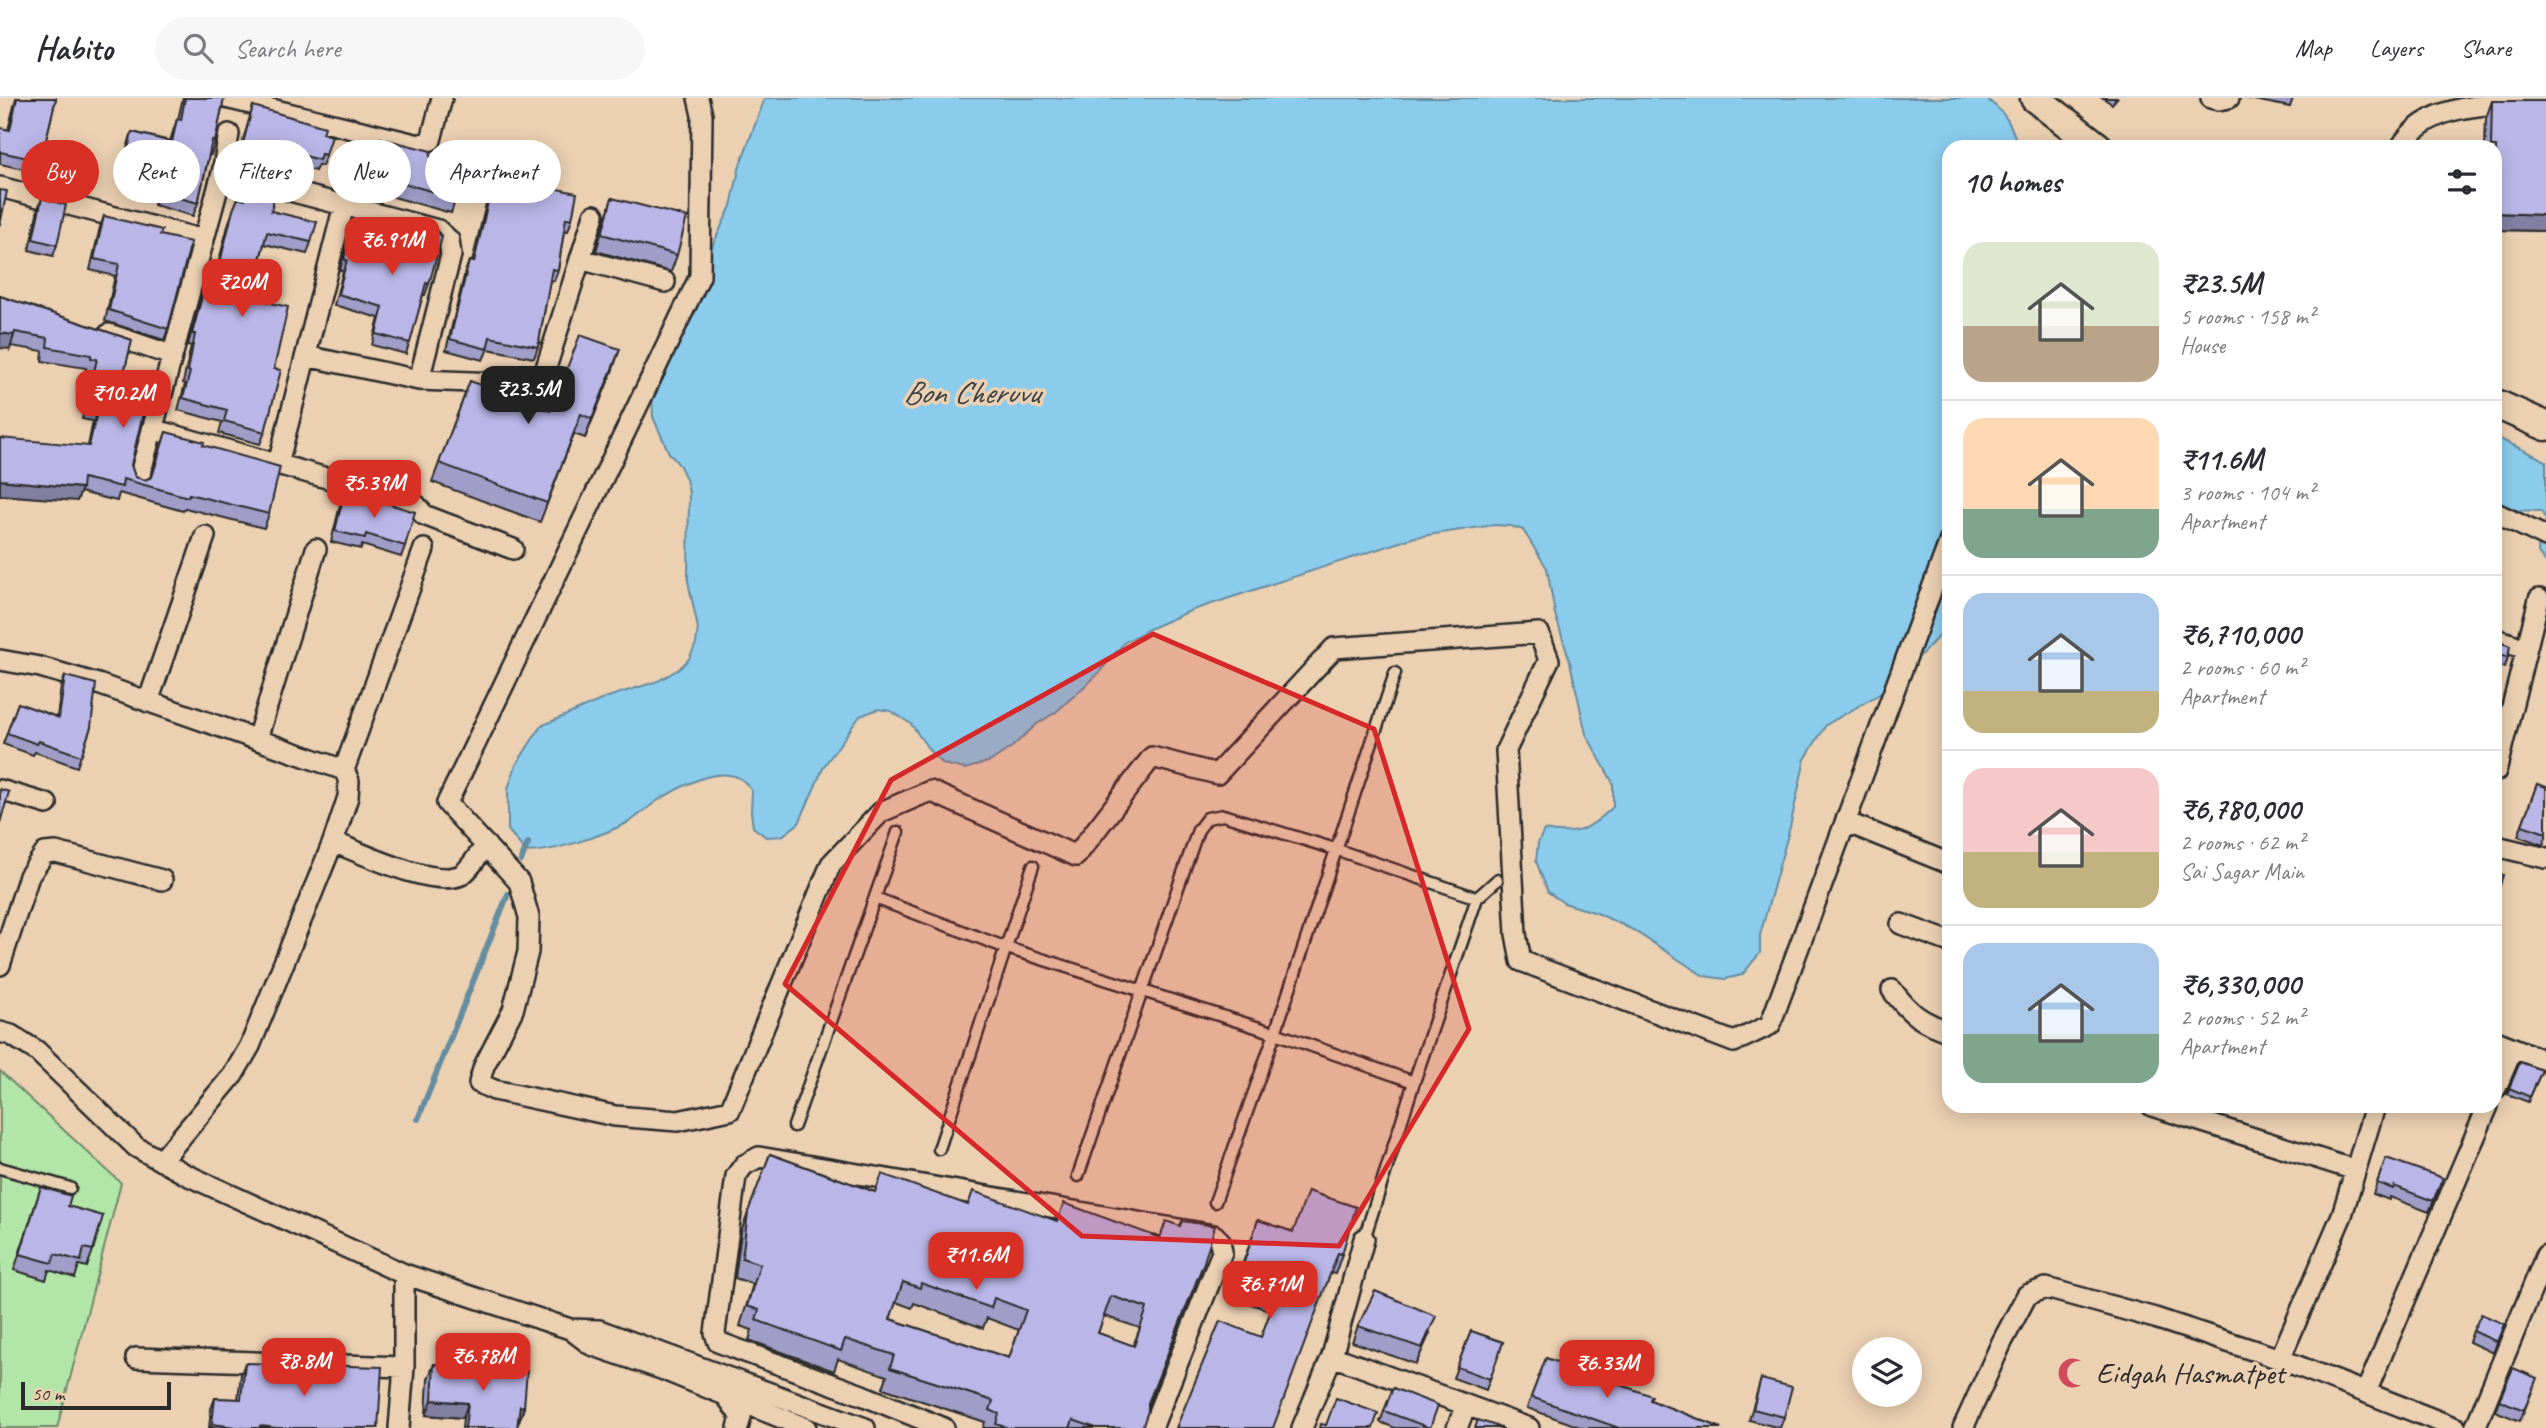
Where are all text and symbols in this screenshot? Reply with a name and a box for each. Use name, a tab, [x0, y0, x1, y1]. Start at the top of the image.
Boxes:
search box	[155, 17, 645, 80]
text: Habito	[35, 27, 113, 69]
icon: search	[179, 29, 217, 67]
text: Search here	[235, 32, 341, 65]
text: Map	[2295, 33, 2332, 63]
text: Layers	[2370, 33, 2423, 63]
text: Share	[2461, 33, 2511, 63]
chip: Buy	[21, 140, 99, 203]
chip: Rent	[113, 140, 200, 203]
chip: Filters	[214, 140, 314, 203]
chip: New	[328, 140, 411, 203]
chip: Apartment	[425, 140, 561, 203]
text: 10 homes	[1963, 163, 2061, 201]
icon: filters	[2443, 163, 2481, 201]
pin: ₹6.91M	[335, 218, 449, 277]
text: ₹6.91M	[361, 225, 423, 254]
pin: ₹20M	[201, 260, 283, 319]
text: ₹23.5M	[2180, 264, 2261, 302]
text: ₹20M	[218, 267, 266, 296]
icon: home	[2019, 270, 2103, 354]
text: 5 rooms · 158 m²	[2180, 302, 2315, 331]
text: House	[2180, 331, 2225, 360]
pin: ₹23.5M	[471, 366, 585, 426]
pin: ₹10.2M	[66, 370, 180, 430]
water label: Bon Cheruvu	[903, 372, 1044, 413]
text: ₹23.5M	[497, 374, 559, 403]
text: ₹10.2M	[92, 378, 154, 407]
text: ₹11.6M	[2180, 440, 2262, 478]
icon: home	[2019, 446, 2103, 530]
pin: ₹5.39M	[317, 460, 431, 520]
text: ₹5.39M	[343, 468, 405, 497]
text: 3 rooms · 104 m²	[2180, 478, 2315, 507]
text: Apartment	[2180, 507, 2265, 536]
text: ₹6,710,000	[2180, 615, 2300, 653]
icon: home	[2019, 621, 2103, 705]
text: 2 rooms · 60 m²	[2180, 653, 2304, 682]
text: Apartment	[2180, 682, 2265, 711]
text: ₹6,780,000	[2180, 790, 2300, 828]
icon: home	[2019, 796, 2103, 880]
text: 2 rooms · 62 m²	[2180, 828, 2304, 857]
text: Sai Sagar Main	[2180, 857, 2304, 886]
text: ₹6,330,000	[2180, 965, 2301, 1003]
icon: home	[2019, 971, 2103, 1055]
text: 2 rooms · 52 m²	[2180, 1003, 2304, 1032]
text: Apartment	[2180, 1032, 2265, 1061]
pin: ₹11.6M	[919, 1232, 1033, 1292]
text: ₹11.6M	[944, 1240, 1008, 1269]
pin: ₹6.71M	[1213, 1262, 1327, 1321]
text: ₹6.71M	[1238, 1269, 1302, 1298]
pin: ₹6.78M	[426, 1334, 540, 1393]
map controls	[1852, 1337, 1922, 1407]
button: layers	[1852, 1337, 1922, 1407]
pin: ₹8.8M	[255, 1338, 353, 1398]
pin: ₹6.33M	[1550, 1340, 1664, 1400]
text: ₹6.78M	[451, 1341, 515, 1370]
text: ₹8.8M	[278, 1346, 330, 1375]
text: ₹6.33M	[1575, 1348, 1639, 1377]
place label: Eidgah Hasmatpet	[2096, 1354, 2288, 1392]
mosque icon: Eidgah Hasmatpet	[2056, 1356, 2090, 1390]
scale bar	[21, 1379, 172, 1411]
text: 50 m	[32, 1382, 64, 1406]

